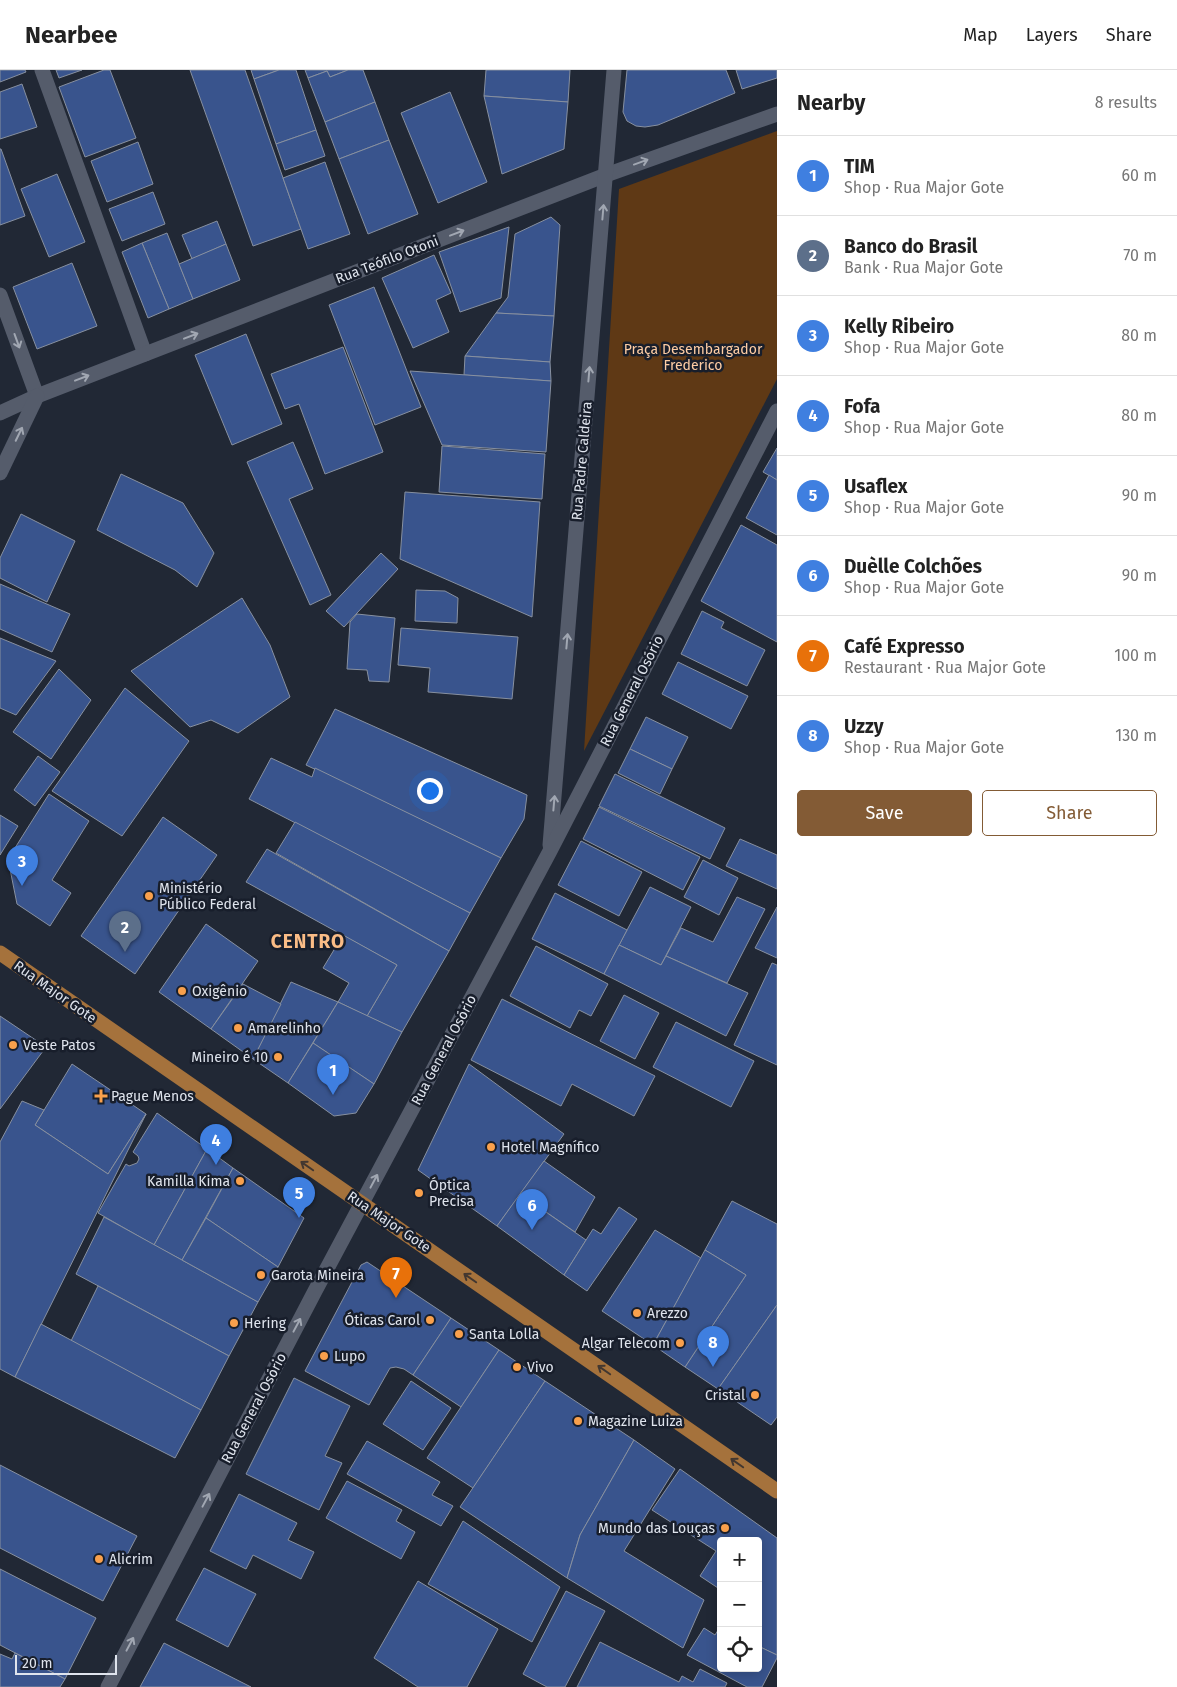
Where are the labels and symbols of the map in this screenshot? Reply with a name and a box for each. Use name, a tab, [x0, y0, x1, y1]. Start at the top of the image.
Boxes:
one-way arrow	[633, 157, 648, 166]
one-way arrow	[598, 204, 607, 220]
one-way arrow	[448, 228, 464, 237]
street label: Rua Teófilo Otoni	[333, 233, 441, 287]
one-way arrow	[183, 331, 198, 340]
one-way arrow	[13, 332, 22, 348]
park label: Praça Desembargador Frederico	[624, 341, 763, 374]
one-way arrow	[585, 366, 594, 382]
one-way arrow	[74, 373, 90, 382]
street label: Rua Padre Caldeira	[568, 401, 596, 521]
one-way arrow	[14, 427, 24, 442]
one-way arrow	[562, 633, 572, 649]
street label: Rua General Osório	[597, 633, 667, 749]
your location	[417, 778, 443, 804]
one-way arrow	[549, 795, 558, 811]
pin: 3	[6, 845, 38, 886]
place label: Ministério Público Federal	[159, 880, 256, 913]
marker: Ministério Público Federal	[143, 890, 155, 902]
pin: 2	[109, 911, 141, 952]
district label: CENTRO	[271, 930, 345, 953]
street label: Rua Major Gote	[10, 957, 100, 1027]
place label: Oxigênio	[192, 983, 247, 1000]
marker: Oxigênio	[176, 985, 188, 997]
street label: Rua General Osório	[408, 992, 480, 1108]
place label: Amarelinho	[248, 1020, 321, 1037]
marker: Amarelinho	[232, 1022, 244, 1034]
place label: Veste Patos	[23, 1037, 96, 1054]
marker: Veste Patos	[7, 1039, 19, 1051]
place label: Mineiro é 10	[191, 1049, 268, 1066]
marker: Mineiro é 10	[272, 1051, 284, 1063]
pin: 1	[317, 1054, 349, 1095]
place label: Pague Menos	[111, 1088, 194, 1105]
marker: Pague Menos	[95, 1090, 107, 1102]
pin: 4	[200, 1124, 232, 1165]
place label: Hotel Magnífico	[501, 1139, 599, 1156]
marker: Hotel Magnífico	[485, 1141, 497, 1153]
one-way arrow	[300, 1161, 314, 1171]
place label: Kamilla Kima	[147, 1173, 230, 1190]
marker: Kamilla Kima	[234, 1175, 246, 1187]
one-way arrow	[369, 1175, 379, 1189]
place label: Óptica Precisa	[429, 1176, 474, 1210]
pin: 5	[283, 1177, 315, 1218]
marker: Óptica Precisa	[413, 1187, 425, 1199]
street label: Rua Major Gote	[344, 1188, 434, 1256]
pin: 6	[516, 1189, 548, 1230]
pin: 7	[380, 1257, 412, 1298]
place label: Garota Mineira	[271, 1267, 364, 1284]
marker: Garota Mineira	[255, 1269, 267, 1281]
one-way arrow	[463, 1273, 477, 1283]
place label: Arezzo	[647, 1305, 688, 1322]
marker: Arezzo	[631, 1307, 643, 1319]
place label: Óticas Carol	[344, 1311, 420, 1329]
marker: Óticas Carol	[424, 1314, 436, 1326]
place label: Hering	[244, 1315, 287, 1332]
marker: Hering	[228, 1317, 240, 1329]
one-way arrow	[293, 1318, 303, 1333]
place label: Santa Lolla	[469, 1326, 539, 1343]
pin: 8	[697, 1326, 729, 1367]
marker: Santa Lolla	[453, 1328, 465, 1340]
place label: Algar Telecom	[582, 1335, 670, 1352]
marker: Algar Telecom	[674, 1337, 686, 1349]
place label: Lupo	[334, 1348, 365, 1365]
street label: Rua General Osório	[218, 1350, 290, 1466]
marker: Lupo	[318, 1350, 330, 1362]
place label: Vivo	[527, 1359, 554, 1376]
marker: Vivo	[511, 1361, 523, 1373]
one-way arrow	[597, 1365, 611, 1375]
place label: Cristal	[705, 1387, 745, 1404]
marker: Cristal	[749, 1389, 761, 1401]
place label: Magazine Luiza	[588, 1413, 683, 1430]
marker: Magazine Luiza	[572, 1415, 584, 1427]
one-way arrow	[730, 1458, 744, 1468]
one-way arrow	[202, 1493, 211, 1508]
place label: Mundo das Louças	[598, 1520, 715, 1537]
marker: Mundo das Louças	[719, 1522, 731, 1534]
place label: Alicrim	[109, 1551, 153, 1568]
marker: Alicrim	[93, 1553, 105, 1565]
one-way arrow	[126, 1637, 135, 1652]
scale bar	[15, 1652, 118, 1675]

